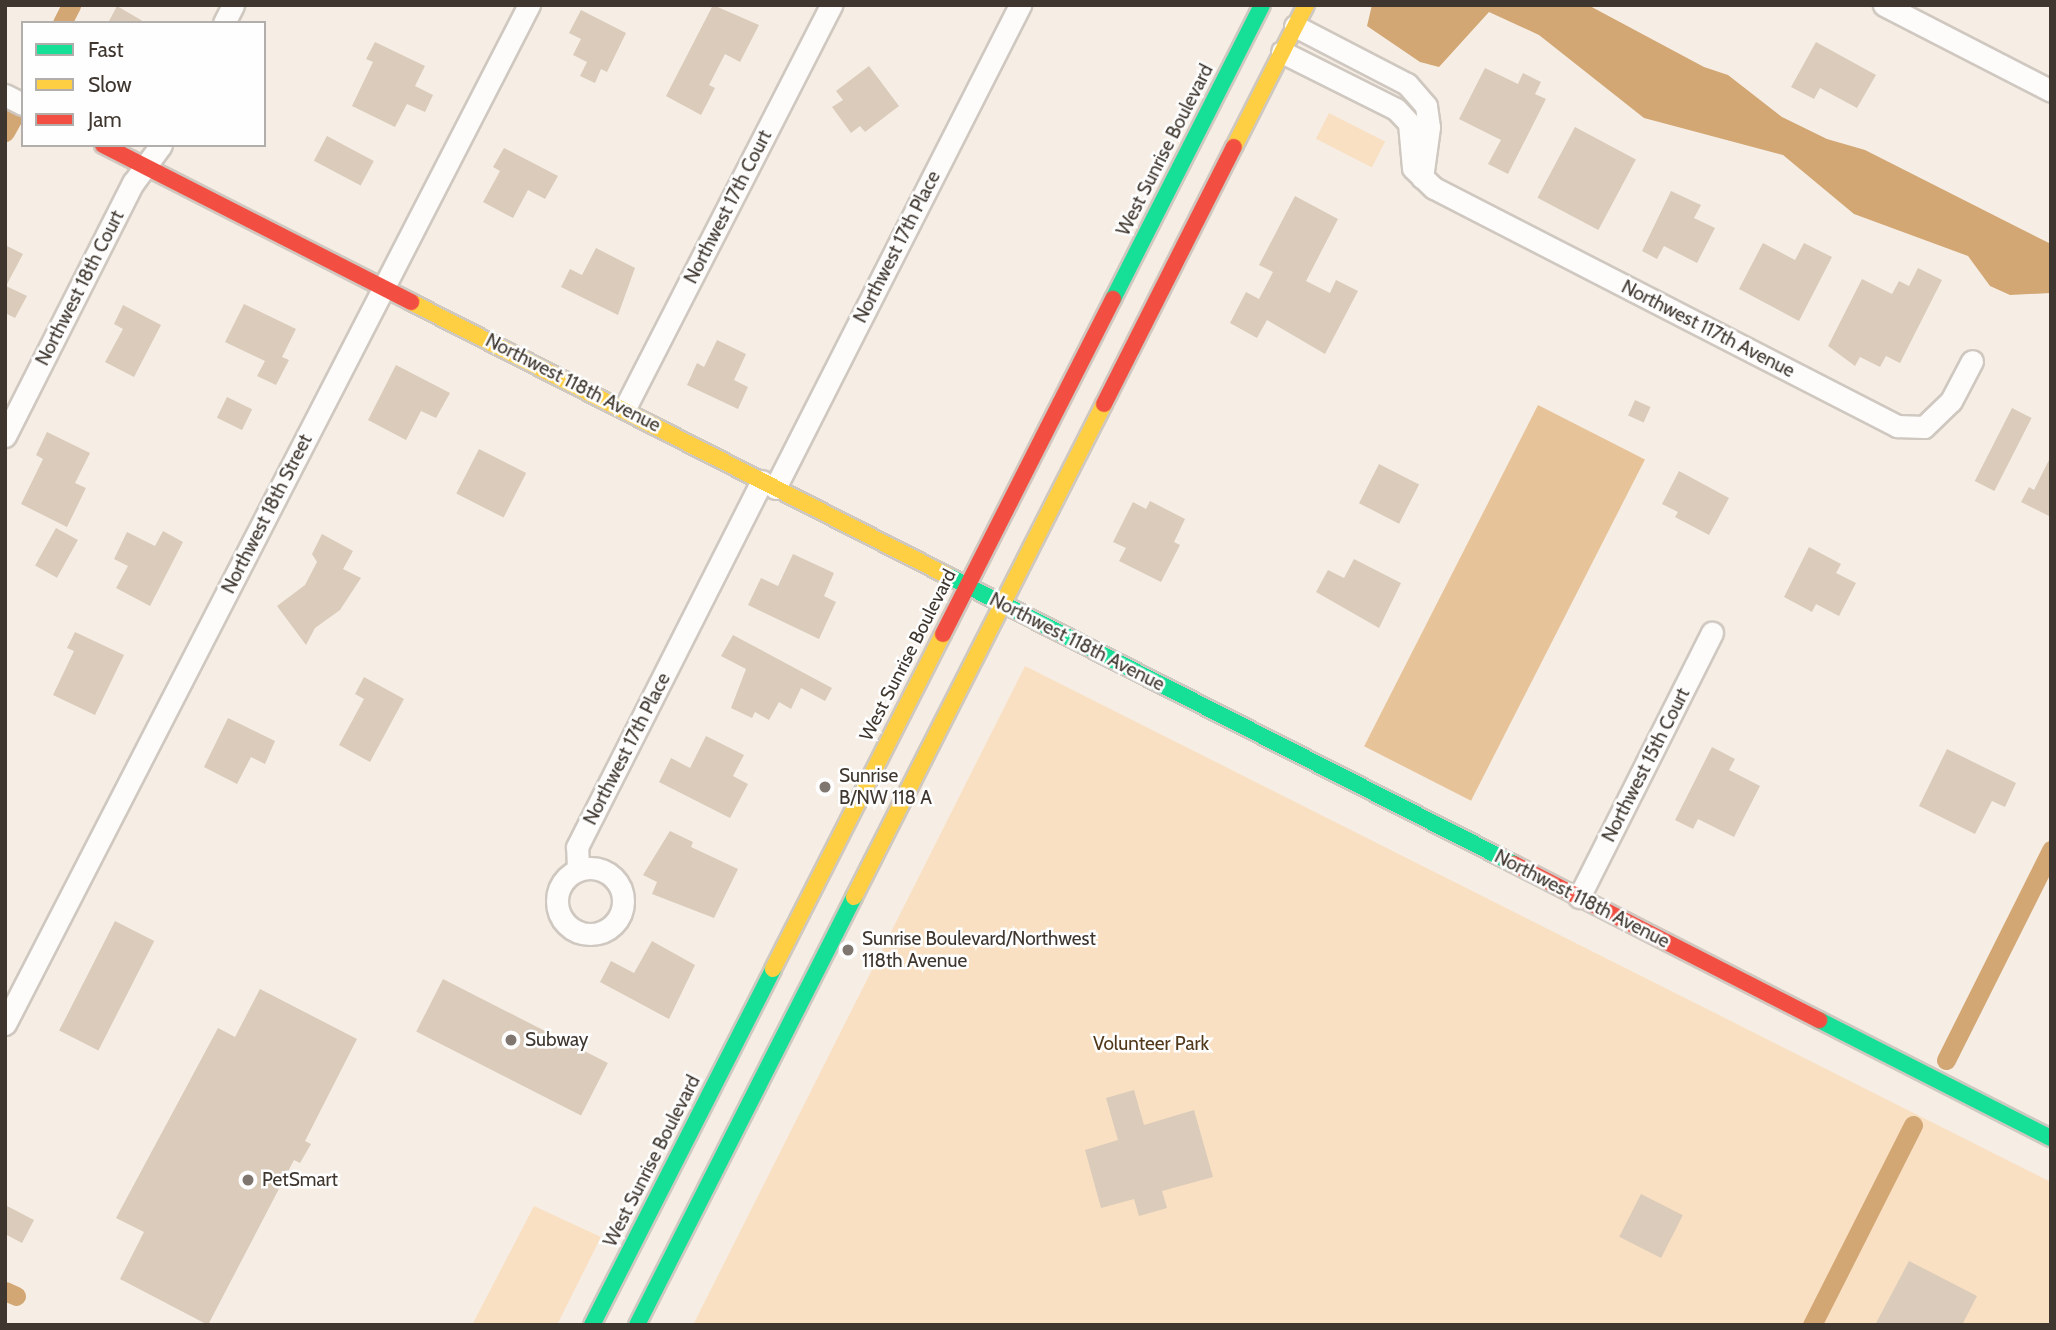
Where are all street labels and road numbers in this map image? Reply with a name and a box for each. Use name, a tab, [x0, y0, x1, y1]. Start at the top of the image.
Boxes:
street label: West Sunrise Boulevard	[1112, 60, 1218, 240]
street label: Northwest 17th Court	[679, 127, 777, 287]
street label: Northwest 17th Place	[849, 167, 945, 327]
street label: Northwest 18th Court	[31, 207, 129, 369]
street label: Northwest 117th Avenue	[1618, 275, 1798, 383]
street label: Northwest 118th Avenue	[482, 329, 664, 437]
street label: Northwest 18th Street	[217, 431, 317, 597]
street label: West Sunrise Boulevard	[855, 565, 961, 745]
street label: Northwest 118th Avenue	[986, 588, 1168, 696]
street label: Northwest 17th Place	[579, 669, 675, 829]
street label: Northwest 15th Court	[1597, 684, 1695, 846]
street label: Northwest 118th Avenue	[1491, 845, 1673, 953]
street label: West Sunrise Boulevard	[599, 1071, 705, 1251]

